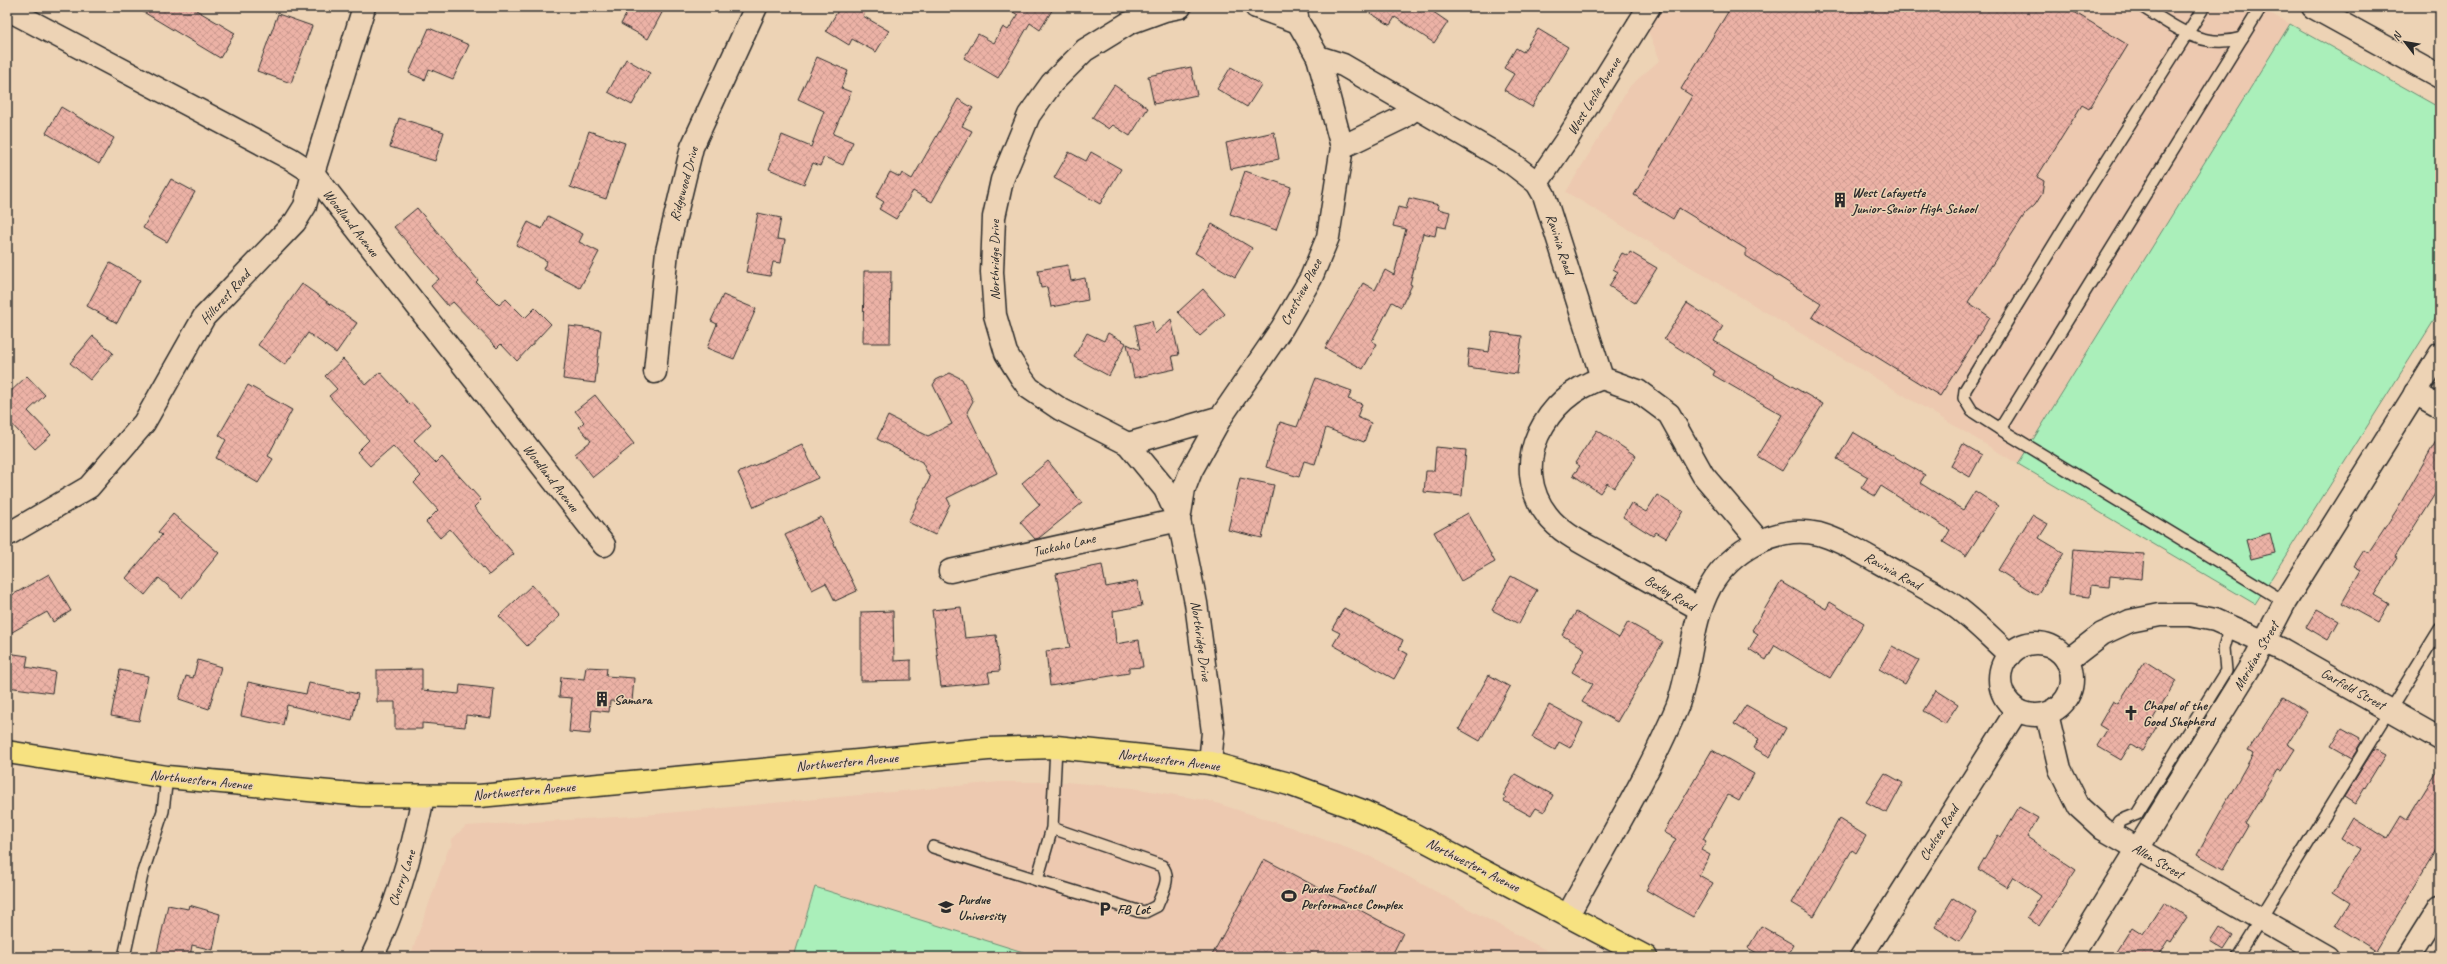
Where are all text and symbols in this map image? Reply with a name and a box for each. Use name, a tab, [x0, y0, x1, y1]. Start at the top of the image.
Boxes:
north arrow	[2385, 22, 2425, 62]
text: N	[2389, 28, 2405, 43]
street label: West Leslie Avenue	[1563, 53, 1625, 138]
street label: Ridgewood Drive	[666, 144, 702, 223]
place label: West Lafayette Junior-Senior High School	[1851, 184, 1980, 217]
street label: Woodland Avenue	[319, 186, 384, 261]
building icon: West Lafayette Junior-Senior High School	[1831, 191, 1849, 209]
street label: Ravinia Road	[1542, 212, 1579, 279]
street label: Northridge Drive	[986, 218, 1003, 300]
street label: Crestview Place	[1276, 255, 1326, 328]
street label: Hillcrest Road	[196, 265, 255, 328]
street label: Woodland Avenue	[519, 441, 584, 516]
street label: Tuckaho Lane	[1031, 529, 1098, 560]
street label: Ravinia Road	[1862, 548, 1927, 595]
street label: Bexley Road	[1642, 571, 1700, 616]
street label: Northridge Drive	[1187, 600, 1215, 684]
street label: Meridian Street	[2229, 616, 2284, 693]
street label: Garfield Street	[2318, 664, 2390, 715]
building icon: Samara	[593, 690, 611, 708]
place label: Samara	[614, 691, 653, 708]
place label: Chapel of the Good Shepherd	[2143, 697, 2217, 730]
church icon: Chapel of the Good Shepherd	[2122, 704, 2140, 722]
street label: Northwestern Avenue	[1117, 745, 1222, 775]
street label: Northwestern Avenue	[795, 749, 900, 775]
street label: Northwestern Avenue	[149, 766, 254, 794]
street label: Northwestern Avenue	[472, 778, 577, 804]
street label: Chelsea Road	[1915, 800, 1964, 864]
street label: Northwestern Avenue	[1424, 834, 1524, 896]
street label: Allen Street	[2129, 840, 2189, 884]
street label: Cherry Lane	[384, 846, 420, 908]
place label: Purdue Football Performance Complex	[1301, 880, 1403, 913]
sports icon: Purdue Football Performance Complex	[1280, 887, 1298, 905]
place label: Purdue University	[958, 891, 1008, 924]
school or university icon: Purdue University	[937, 898, 955, 916]
parking icon: FB Lot	[1096, 900, 1114, 918]
place label: FB Lot	[1117, 901, 1151, 918]

